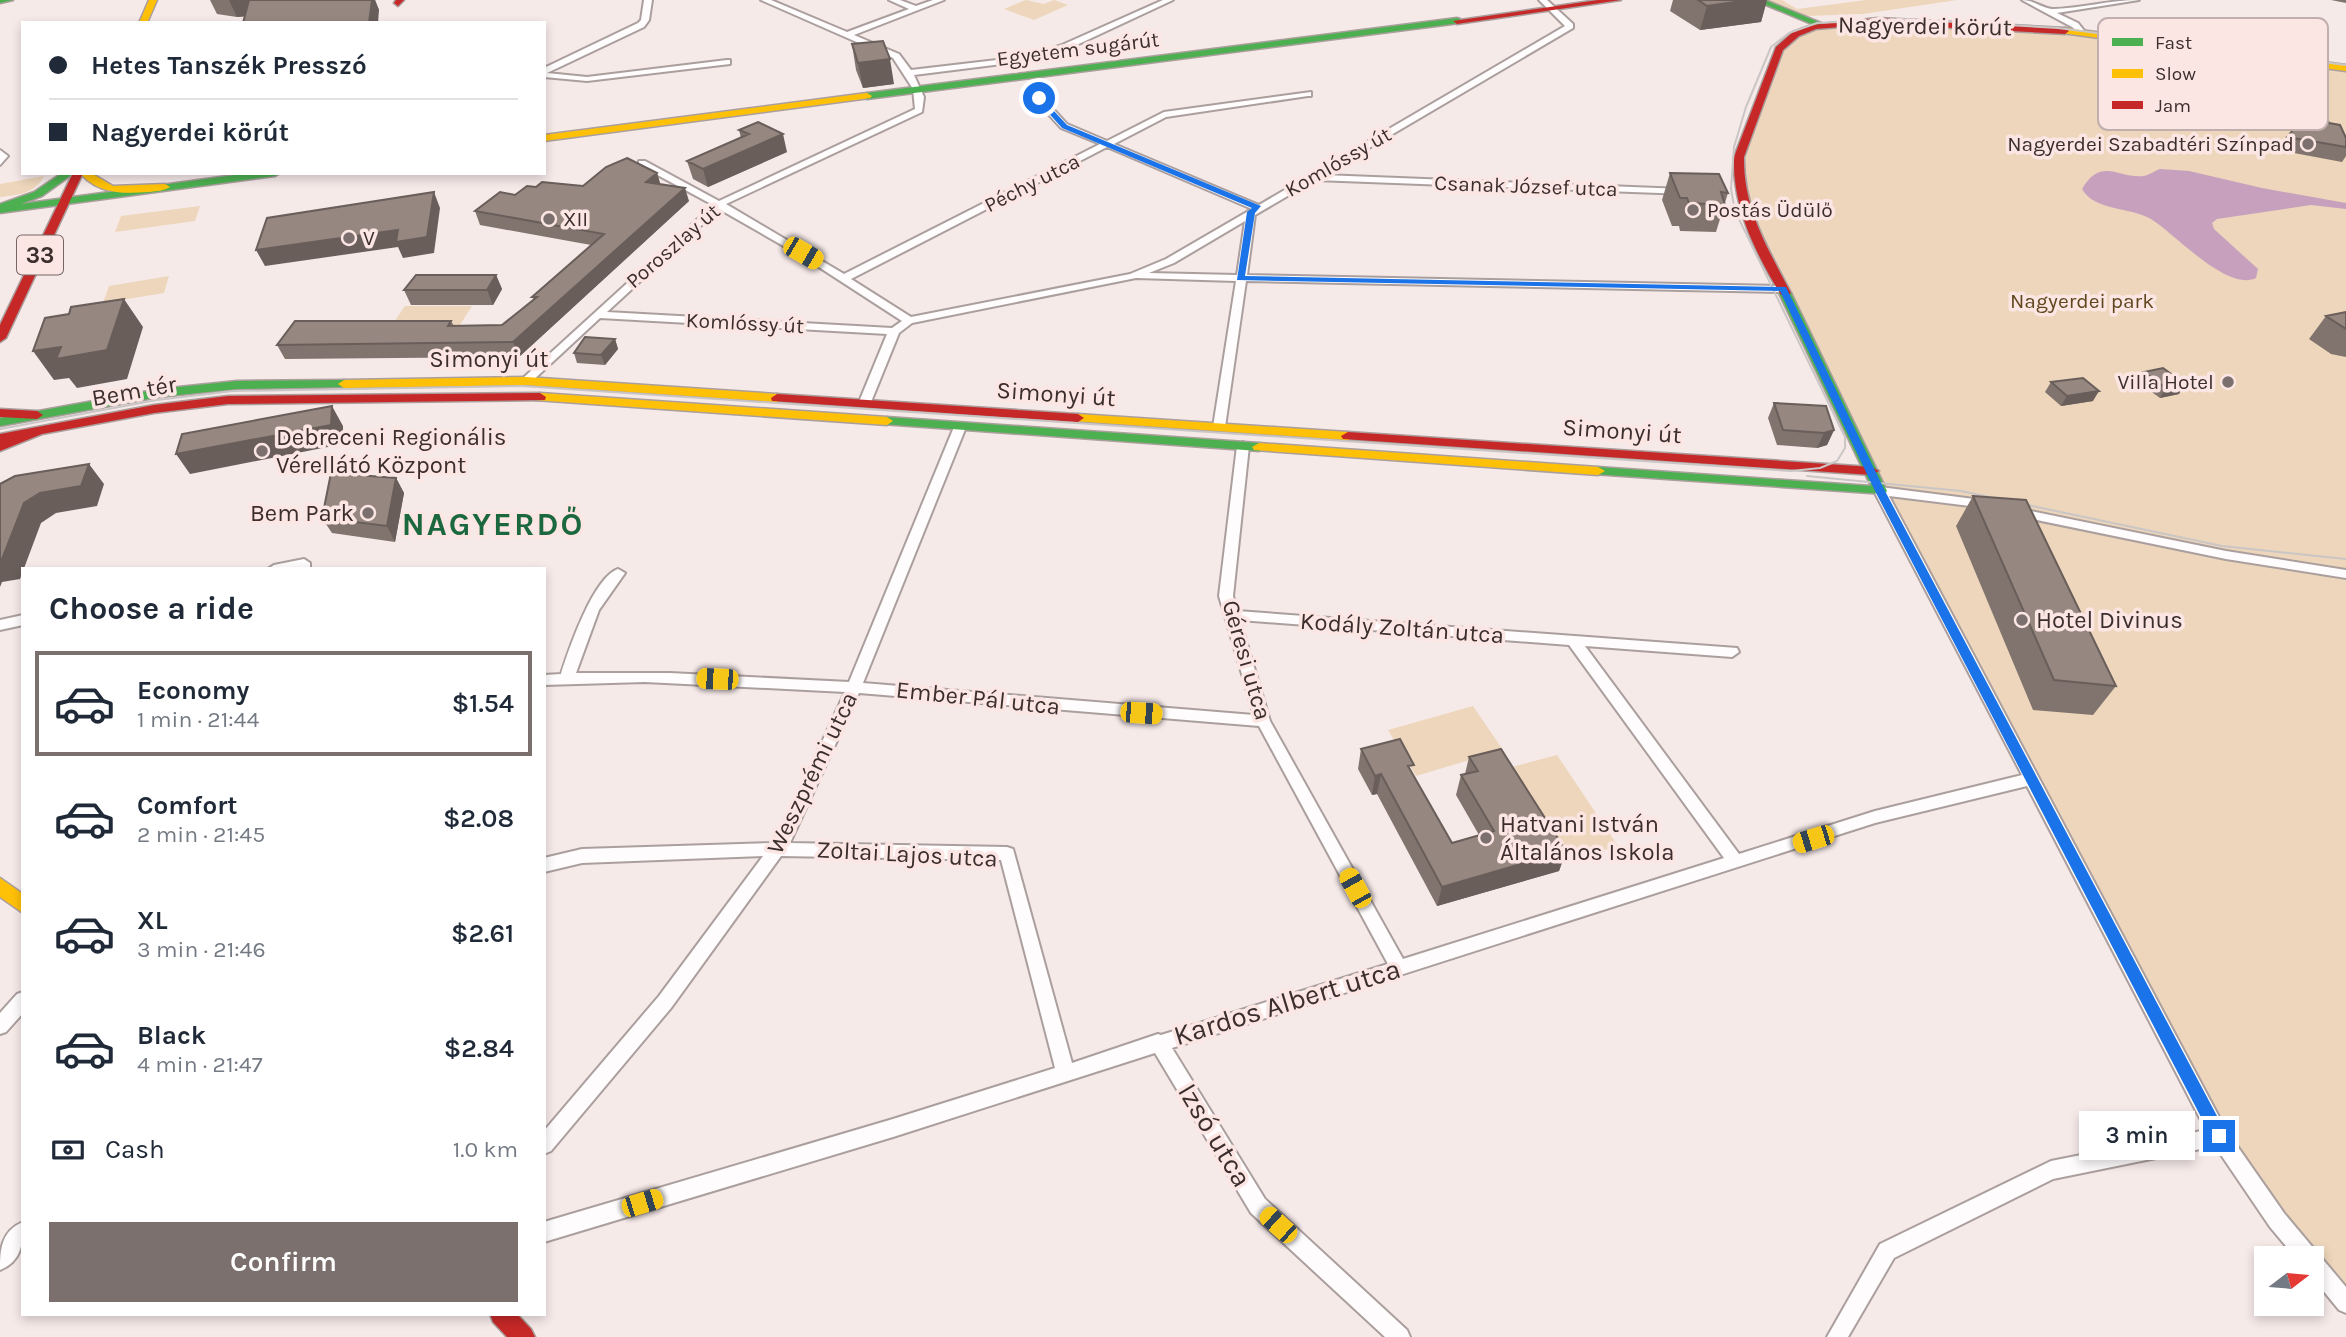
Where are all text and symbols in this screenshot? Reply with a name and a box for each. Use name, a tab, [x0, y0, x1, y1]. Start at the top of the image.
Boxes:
street label: Nagyerdei körút	[1838, 10, 2012, 42]
legend	[2098, 18, 2328, 130]
street label: Egyetem sugárút	[996, 27, 1161, 71]
text: Fast	[2155, 32, 2192, 54]
text: Hetes Tanszék Presszó	[91, 50, 367, 81]
text: Slow	[2155, 63, 2196, 85]
route start	[1023, 82, 1055, 114]
text: Jam	[2155, 95, 2191, 117]
text: Nagyerdei körút	[91, 117, 289, 148]
street label: Komlóssy út	[1281, 122, 1395, 202]
place label: Nagyerdei Szabadtéri Színpad	[2007, 132, 2294, 156]
marker: Nagyerdei Szabadtéri Színpad	[2300, 136, 2316, 152]
street label: Péchy utca	[980, 149, 1084, 217]
street label: Csanak József utca	[1434, 171, 1618, 201]
place label: Postás Üdülő	[1707, 198, 1833, 222]
street label: Poroszlay út	[621, 199, 725, 293]
marker: Postás Üdülő	[1685, 202, 1701, 218]
place label: XII	[563, 207, 588, 231]
marker: XII	[541, 211, 557, 227]
place label: V	[363, 226, 375, 250]
marker: V	[341, 230, 357, 246]
car	[780, 233, 827, 273]
road number: 33	[17, 236, 63, 274]
park label: Nagyerdei park	[2010, 289, 2154, 313]
street label: Komlóssy út	[685, 308, 805, 338]
street label: Simonyi út	[429, 345, 549, 373]
street label: Bem tér	[90, 370, 179, 412]
place label: Villa Hotel	[2118, 370, 2214, 394]
marker: Villa Hotel	[2220, 374, 2236, 390]
street label: Simonyi út	[996, 376, 1116, 412]
street label: Simonyi út	[1562, 413, 1682, 449]
place label: Debreceni Regionális Vérellátó Központ	[276, 423, 506, 479]
marker: Debreceni Regionális Vérellátó Központ	[254, 443, 270, 459]
place label: Bem Park	[250, 499, 354, 527]
marker: Bem Park	[360, 505, 376, 521]
district label: NAGYERDŐ	[402, 506, 584, 543]
text: Choose a ride	[49, 590, 254, 627]
street label: Géresi utca	[1217, 597, 1277, 723]
place label: Hotel Divinus	[2036, 606, 2183, 634]
street label: Kodály Zoltán utca	[1299, 607, 1505, 649]
marker: Hotel Divinus	[2014, 612, 2030, 628]
car	[696, 668, 739, 690]
icon: car	[53, 672, 116, 735]
text: Economy	[137, 675, 249, 706]
street label: Ember Pál utca	[895, 675, 1061, 721]
text: $1.54	[452, 688, 514, 719]
street label: Weszprémi utca	[761, 688, 863, 858]
car	[1120, 701, 1163, 725]
text: 1 min · 21:44	[137, 706, 259, 733]
icon: car	[53, 787, 116, 850]
text: Comfort	[137, 790, 238, 821]
text: $2.08	[443, 803, 514, 834]
place label: Hatvani István Általános Iskola	[1500, 810, 1675, 866]
text: 2 min · 21:45	[137, 821, 265, 848]
car	[1790, 823, 1837, 855]
marker: Hatvani István Általános Iskola	[1478, 830, 1494, 846]
street label: Zoltai Lajos utca	[816, 835, 998, 873]
car	[1336, 865, 1375, 911]
icon: car	[53, 902, 116, 965]
text: XL	[137, 905, 168, 936]
text: $2.61	[451, 918, 514, 949]
text: 3 min · 21:46	[137, 936, 266, 963]
street label: Kardos Albert utca	[1170, 952, 1404, 1052]
icon: car	[53, 1017, 116, 1080]
text: Black	[137, 1020, 206, 1051]
text: $2.84	[444, 1033, 514, 1064]
text: 4 min · 21:47	[137, 1051, 262, 1078]
street label: Izsó utca	[1171, 1077, 1259, 1193]
callout: 3 min	[2079, 1112, 2194, 1160]
route end	[2203, 1120, 2235, 1152]
text: 3 min	[2105, 1122, 2169, 1149]
icon: cash	[49, 1131, 87, 1169]
text: Cash	[105, 1134, 165, 1165]
text: 1.0 km	[453, 1136, 518, 1163]
car	[619, 1187, 666, 1219]
car	[1256, 1203, 1301, 1247]
button: Confirm	[49, 1222, 518, 1302]
north arrow	[2254, 1246, 2324, 1316]
map controls	[2254, 1246, 2324, 1316]

